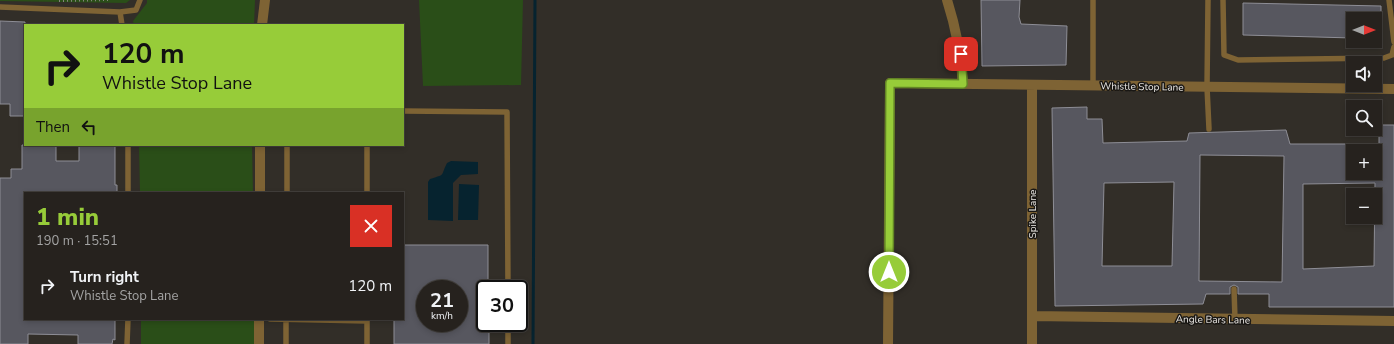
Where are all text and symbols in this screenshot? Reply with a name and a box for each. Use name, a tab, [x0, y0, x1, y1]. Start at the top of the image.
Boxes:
north arrow	[1346, 12, 1382, 48]
map controls	[1346, 12, 1382, 224]
text: 120 m	[102, 35, 185, 73]
pin	[944, 37, 978, 71]
icon: right	[36, 40, 88, 92]
icon: arrive	[950, 43, 972, 65]
button: sound	[1346, 56, 1382, 92]
text: Whistle Stop Lane	[102, 71, 252, 95]
street label: Whistle Stop Lane	[1100, 79, 1184, 95]
button: search	[1346, 100, 1382, 136]
icon: left	[78, 116, 100, 138]
text: Then	[36, 117, 70, 137]
button: +	[1346, 144, 1382, 180]
button: −	[1346, 188, 1382, 224]
street label: Spike Lane	[1026, 190, 1040, 238]
text: 1 min	[36, 201, 99, 233]
button: close	[350, 205, 392, 247]
text: 190 m · 15:51	[36, 232, 118, 250]
position arrow	[868, 251, 910, 293]
text: Turn right	[70, 267, 139, 287]
icon: right	[36, 275, 58, 297]
text: 120 m	[348, 276, 392, 296]
speed limit sign: 30	[476, 280, 528, 332]
text: Whistle Stop Lane	[70, 287, 178, 305]
text: 21	[430, 287, 454, 314]
text: km/h	[431, 309, 453, 323]
street label: Angle Bars Lane	[1176, 312, 1250, 328]

